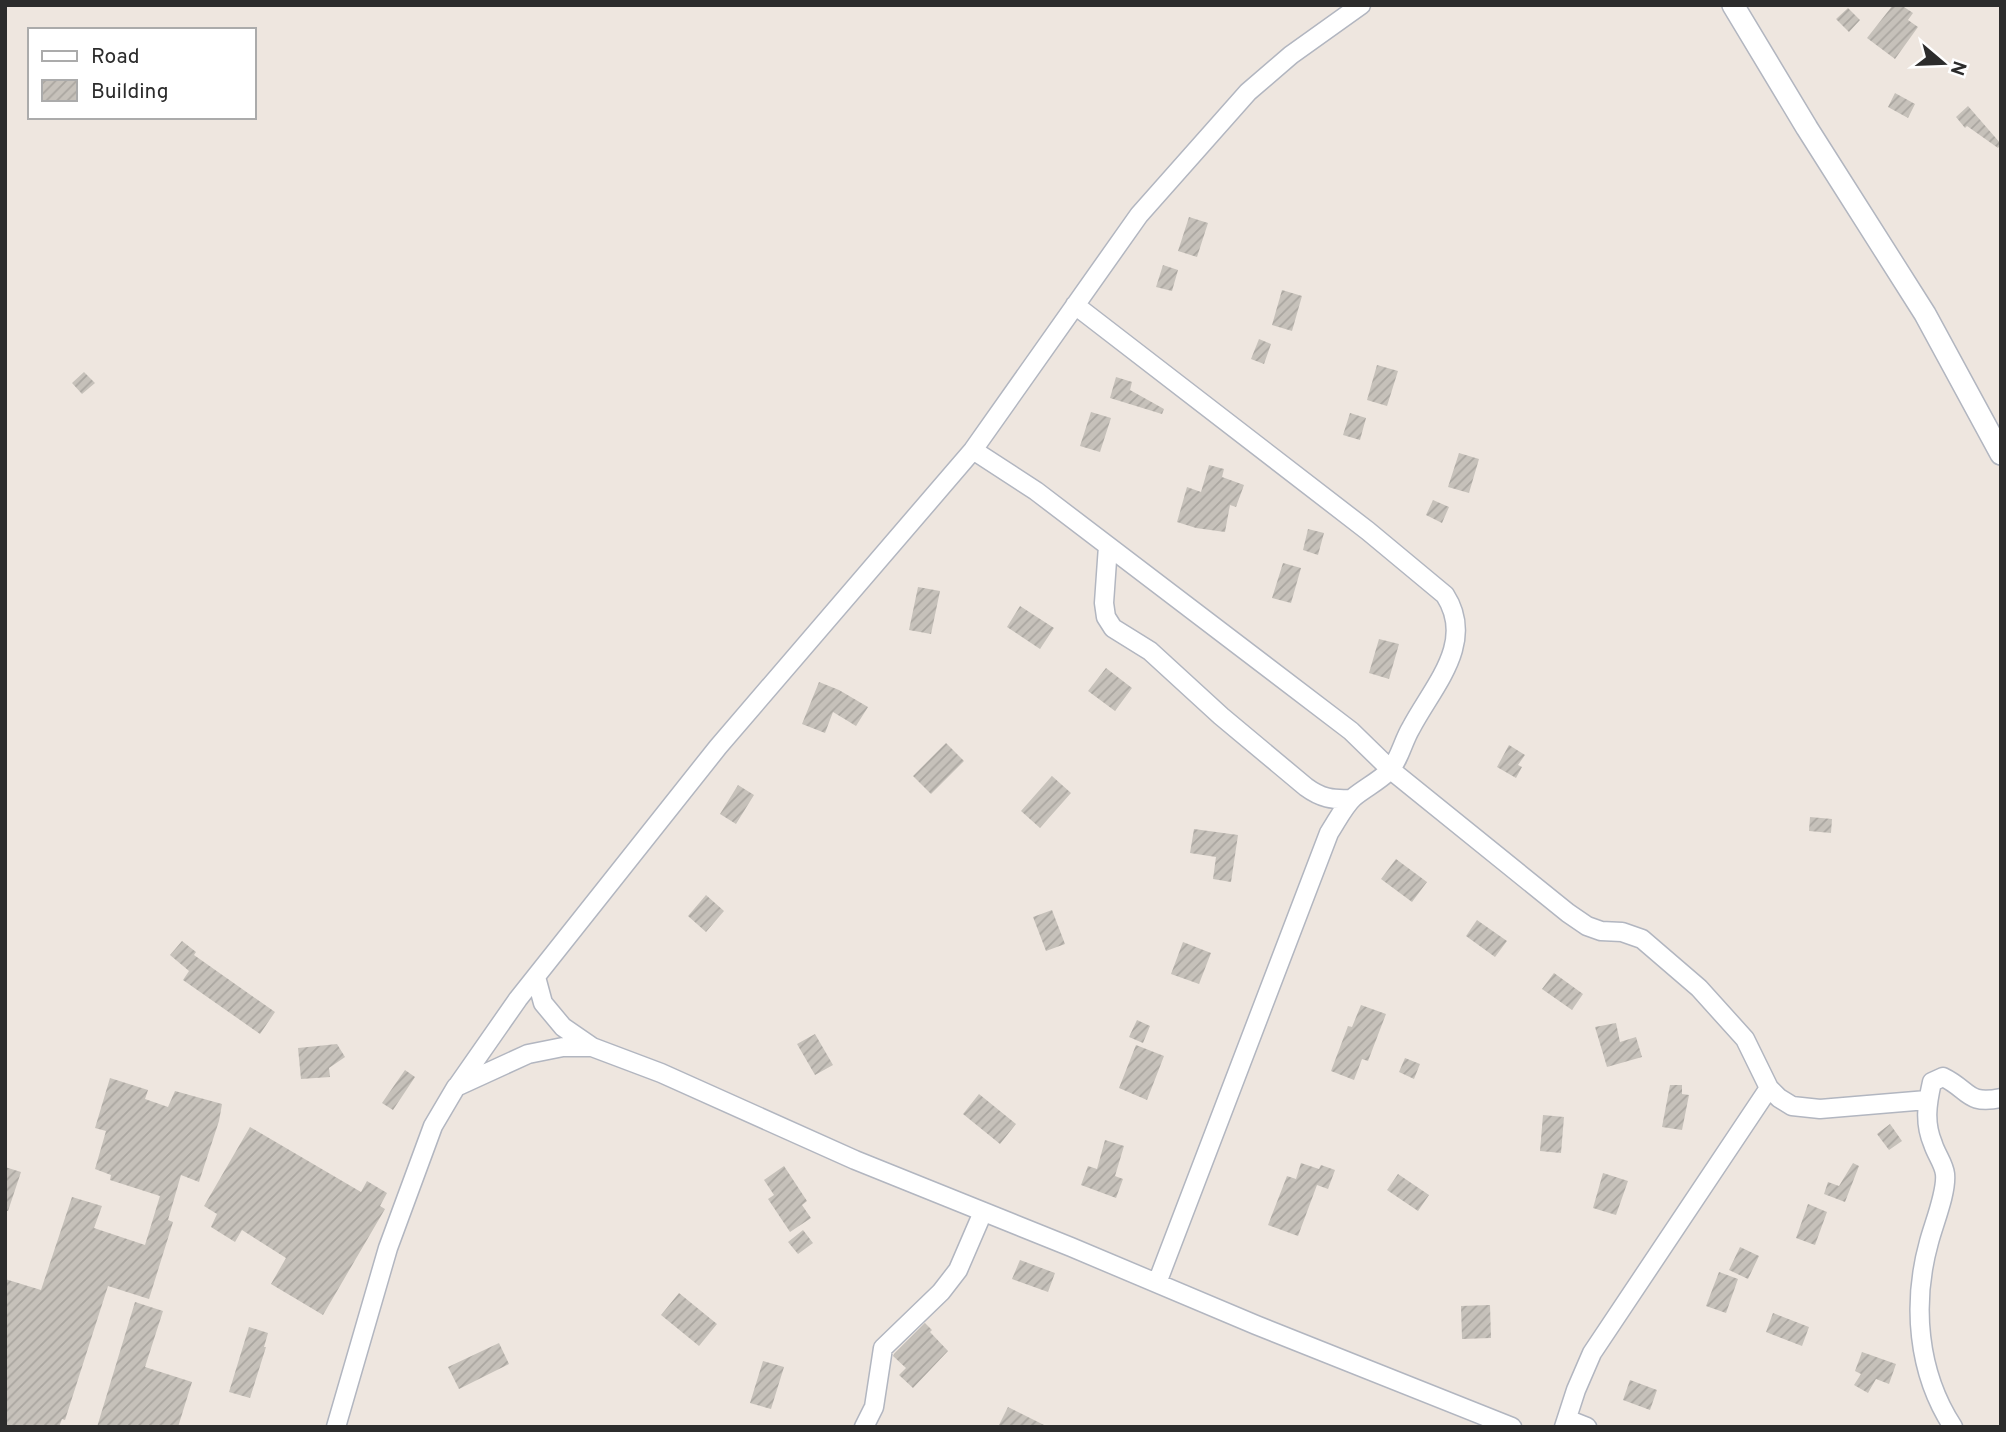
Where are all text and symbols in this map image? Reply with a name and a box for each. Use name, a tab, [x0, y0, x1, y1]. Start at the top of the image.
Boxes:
legend	[28, 28, 256, 119]
north arrow	[1908, 28, 1978, 98]
text: Road	[91, 44, 140, 71]
text: N	[1944, 58, 1971, 78]
text: Building	[91, 79, 169, 106]

